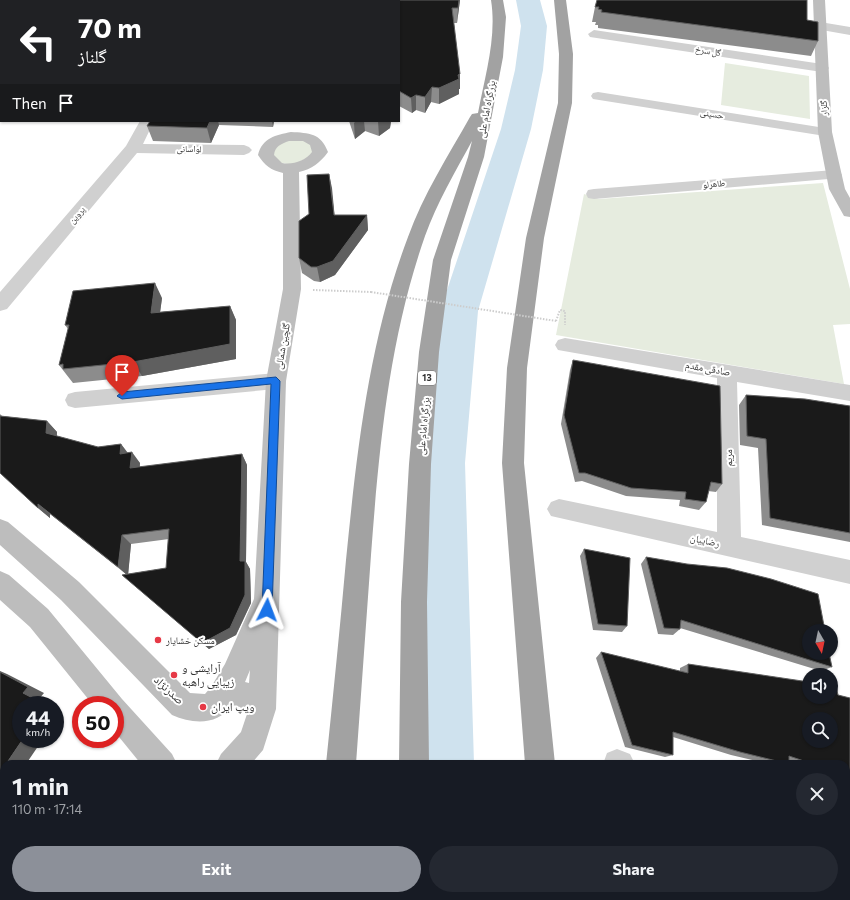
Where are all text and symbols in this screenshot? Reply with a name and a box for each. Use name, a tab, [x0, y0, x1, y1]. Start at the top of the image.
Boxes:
text: 70 m	[78, 10, 142, 44]
icon: left	[12, 16, 64, 68]
street label: گل سرخ	[694, 43, 722, 59]
text: گلناز	[78, 45, 107, 67]
street label: بزرگراه امام علی	[475, 79, 499, 139]
icon: arrive	[55, 92, 77, 114]
text: Then	[12, 94, 47, 112]
street label: گلزار	[818, 100, 829, 117]
street label: حسینی	[699, 106, 725, 121]
street label: لواسانی	[176, 143, 202, 154]
street label: طاهرلو	[702, 177, 726, 190]
street label: پروین	[66, 204, 88, 226]
street label: گلچین شمالی	[272, 321, 293, 370]
pin	[105, 355, 139, 396]
street label: صادقی مقدم	[684, 358, 732, 380]
icon: arrive	[111, 361, 133, 383]
road number: 13	[418, 371, 436, 385]
street label: بزرگراه امام علی	[415, 396, 434, 456]
street label: مریم	[722, 449, 736, 467]
street label: رضاییان	[689, 531, 721, 550]
position arrow	[246, 589, 288, 631]
north arrow	[802, 624, 838, 660]
map controls	[802, 624, 838, 748]
place label: مسکن خشایار	[165, 634, 215, 647]
marker: مسکن خشایار	[153, 635, 163, 645]
place label: آرایشی و زیبایی راهبه	[182, 660, 235, 689]
button: sound	[802, 668, 838, 704]
marker: آرایشی و زیبایی راهبه	[169, 670, 179, 680]
street label: صدرنژاد	[152, 672, 188, 707]
speed limit sign: 50	[72, 696, 124, 748]
place label: ویپ ایران	[211, 699, 255, 714]
marker: ویپ ایران	[198, 702, 208, 712]
text: 44	[26, 705, 50, 729]
button: search	[802, 712, 838, 748]
text: km/h	[26, 726, 50, 738]
text: 1 min	[12, 771, 69, 800]
button: close	[796, 773, 838, 815]
text: 110 m · 17:14	[12, 801, 82, 817]
button: Exit	[12, 846, 421, 892]
button: Share	[429, 846, 838, 892]

